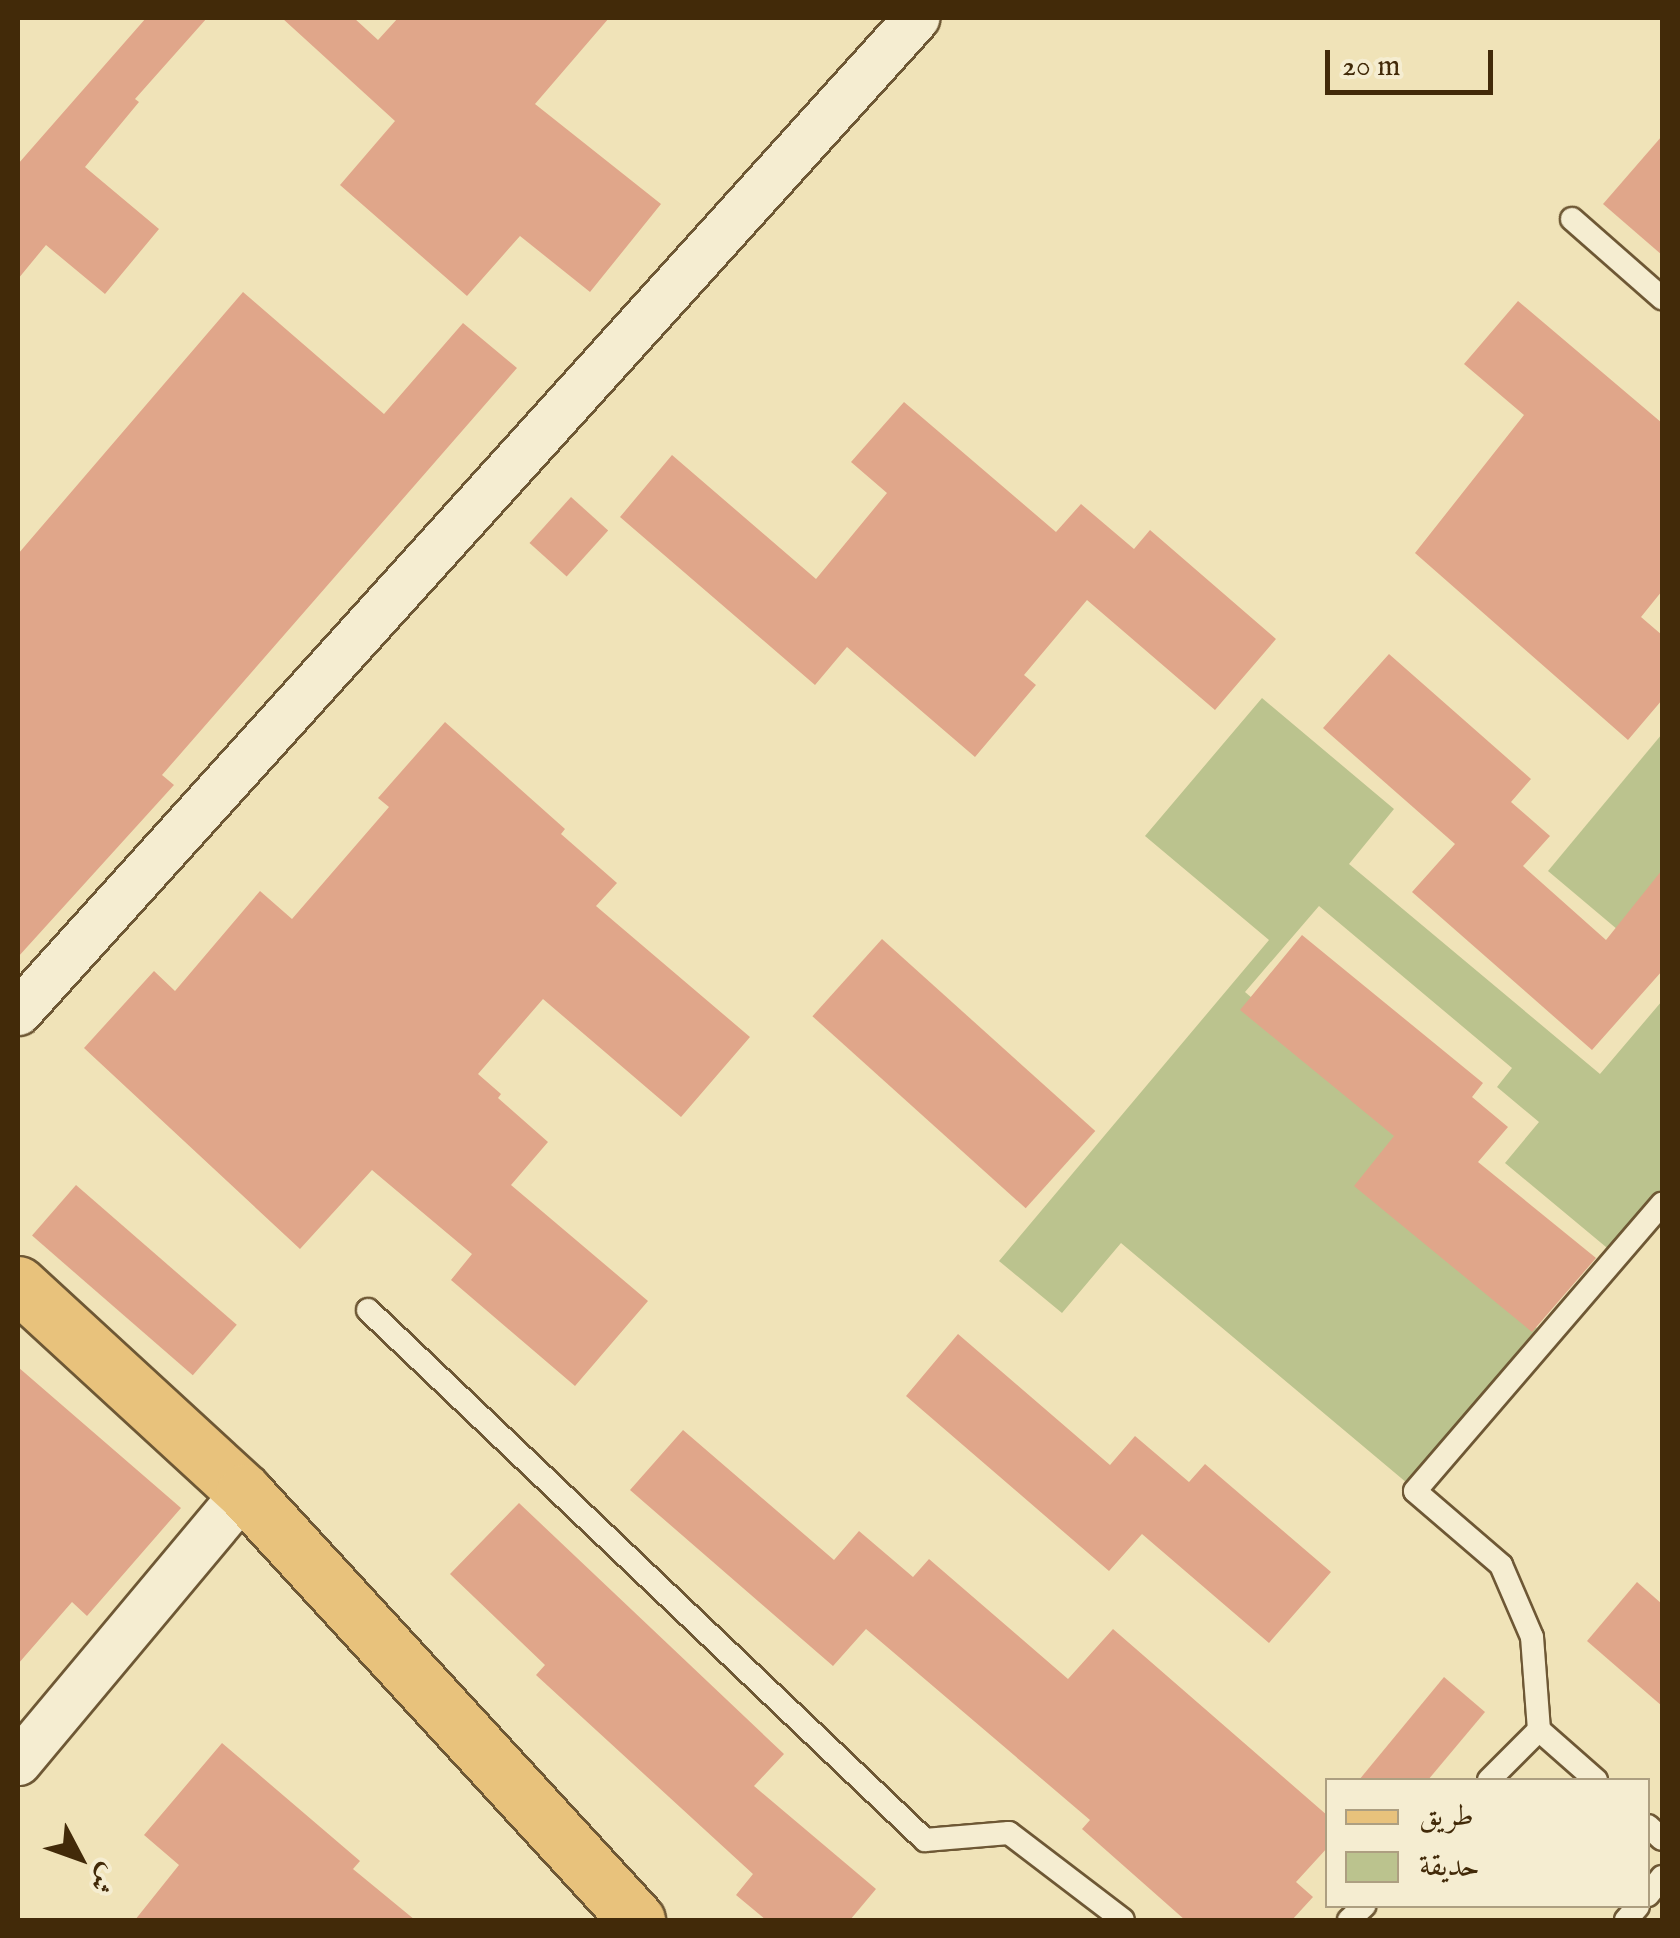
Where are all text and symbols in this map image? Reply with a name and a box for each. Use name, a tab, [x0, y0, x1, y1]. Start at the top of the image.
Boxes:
scale bar	[1330, 30, 1498, 92]
text: 20 m	[1342, 48, 1401, 86]
legend	[1325, 1778, 1650, 1908]
text: طريق	[1419, 1798, 1474, 1836]
north arrow	[30, 1808, 130, 1908]
text: حديقة	[1419, 1848, 1480, 1886]
text: ش	[81, 1856, 125, 1900]

